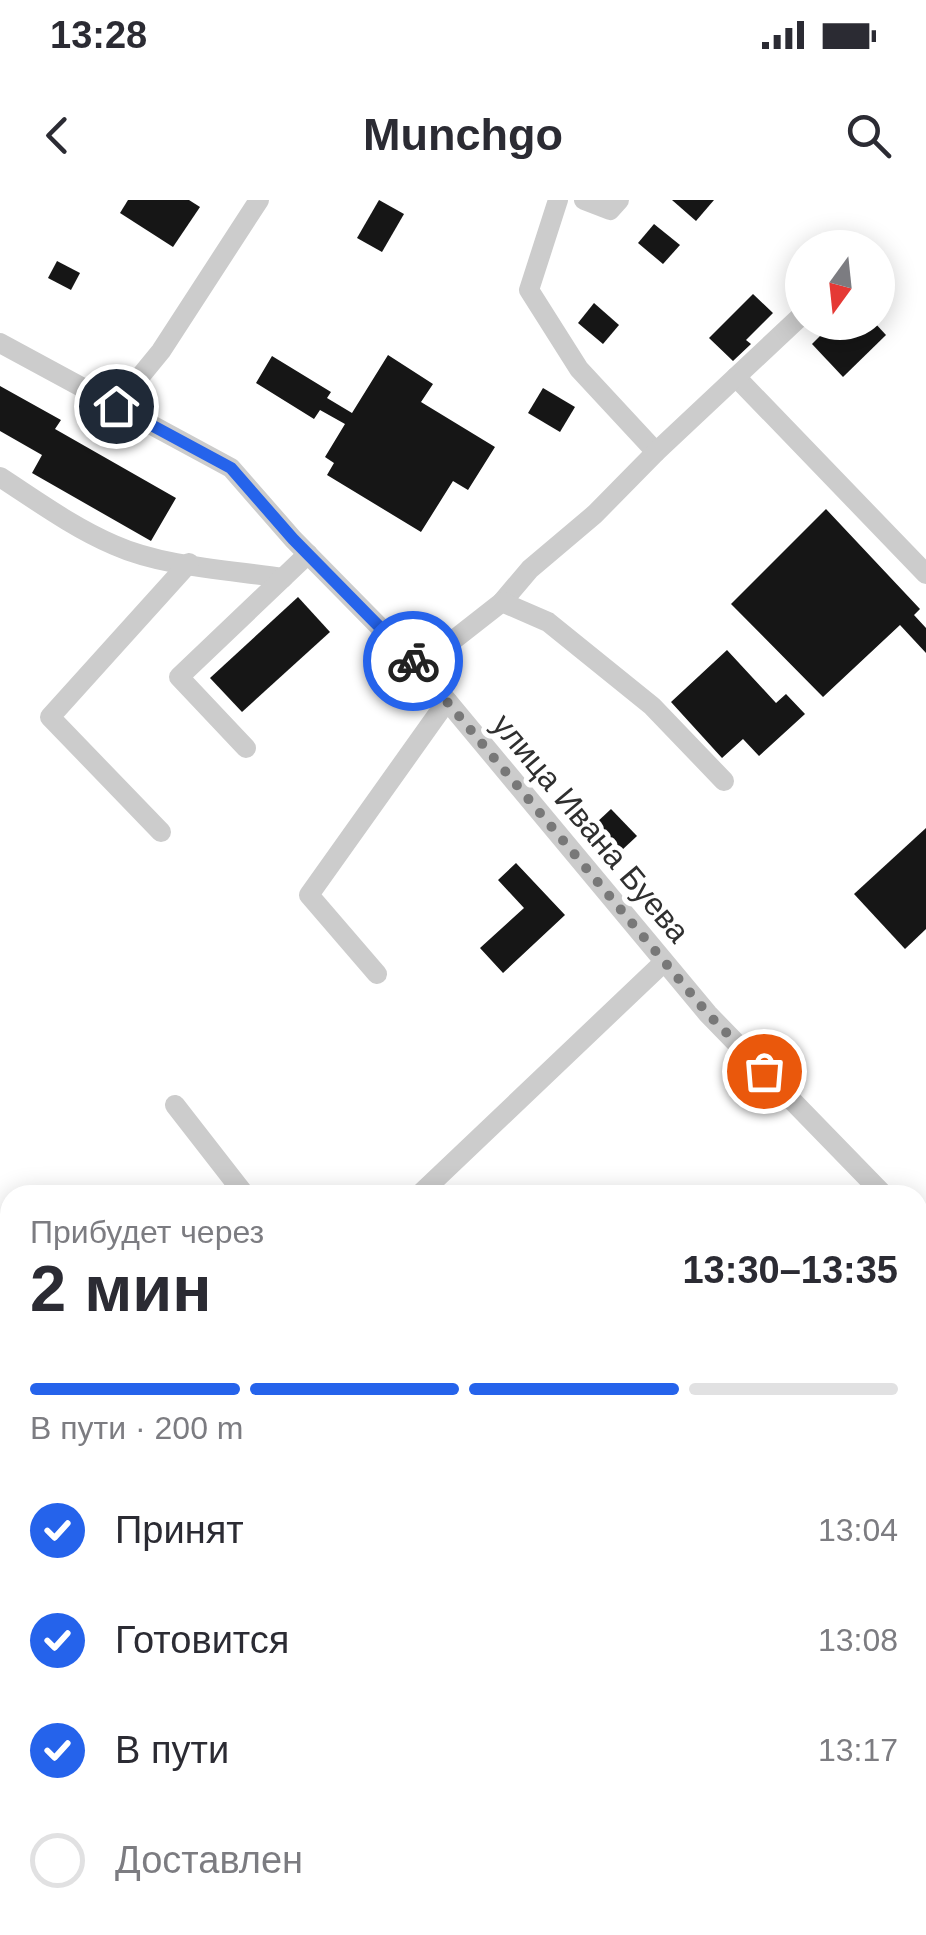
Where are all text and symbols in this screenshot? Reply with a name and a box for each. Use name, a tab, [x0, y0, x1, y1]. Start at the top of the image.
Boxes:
text: 13:28	[50, 14, 147, 56]
icon: back	[30, 108, 85, 163]
icon: search	[841, 108, 896, 163]
text: Munchgo	[363, 109, 563, 160]
north arrow	[785, 230, 895, 340]
map controls	[785, 230, 895, 340]
pin	[74, 364, 159, 449]
icon: home	[89, 379, 144, 434]
courier	[363, 611, 463, 711]
icon: bike	[386, 634, 441, 689]
street label: улица Ивана Буева	[485, 707, 697, 950]
pin	[722, 1029, 807, 1114]
icon: bag	[737, 1044, 792, 1099]
text: Прибудет через	[30, 1214, 264, 1250]
text: 13:30–13:35	[682, 1249, 898, 1291]
text: 2 мин	[30, 1252, 212, 1325]
text: В пути · 200 m	[30, 1410, 243, 1446]
icon: check	[30, 1503, 85, 1558]
text: Принят	[115, 1509, 244, 1551]
text: 13:04	[818, 1512, 898, 1548]
icon: check	[30, 1613, 85, 1668]
text: Готовится	[115, 1619, 289, 1661]
text: 13:08	[818, 1622, 898, 1658]
icon: check	[30, 1723, 85, 1778]
text: В пути	[115, 1729, 229, 1771]
text: 13:17	[818, 1732, 898, 1768]
text: Доставлен	[115, 1839, 303, 1881]

